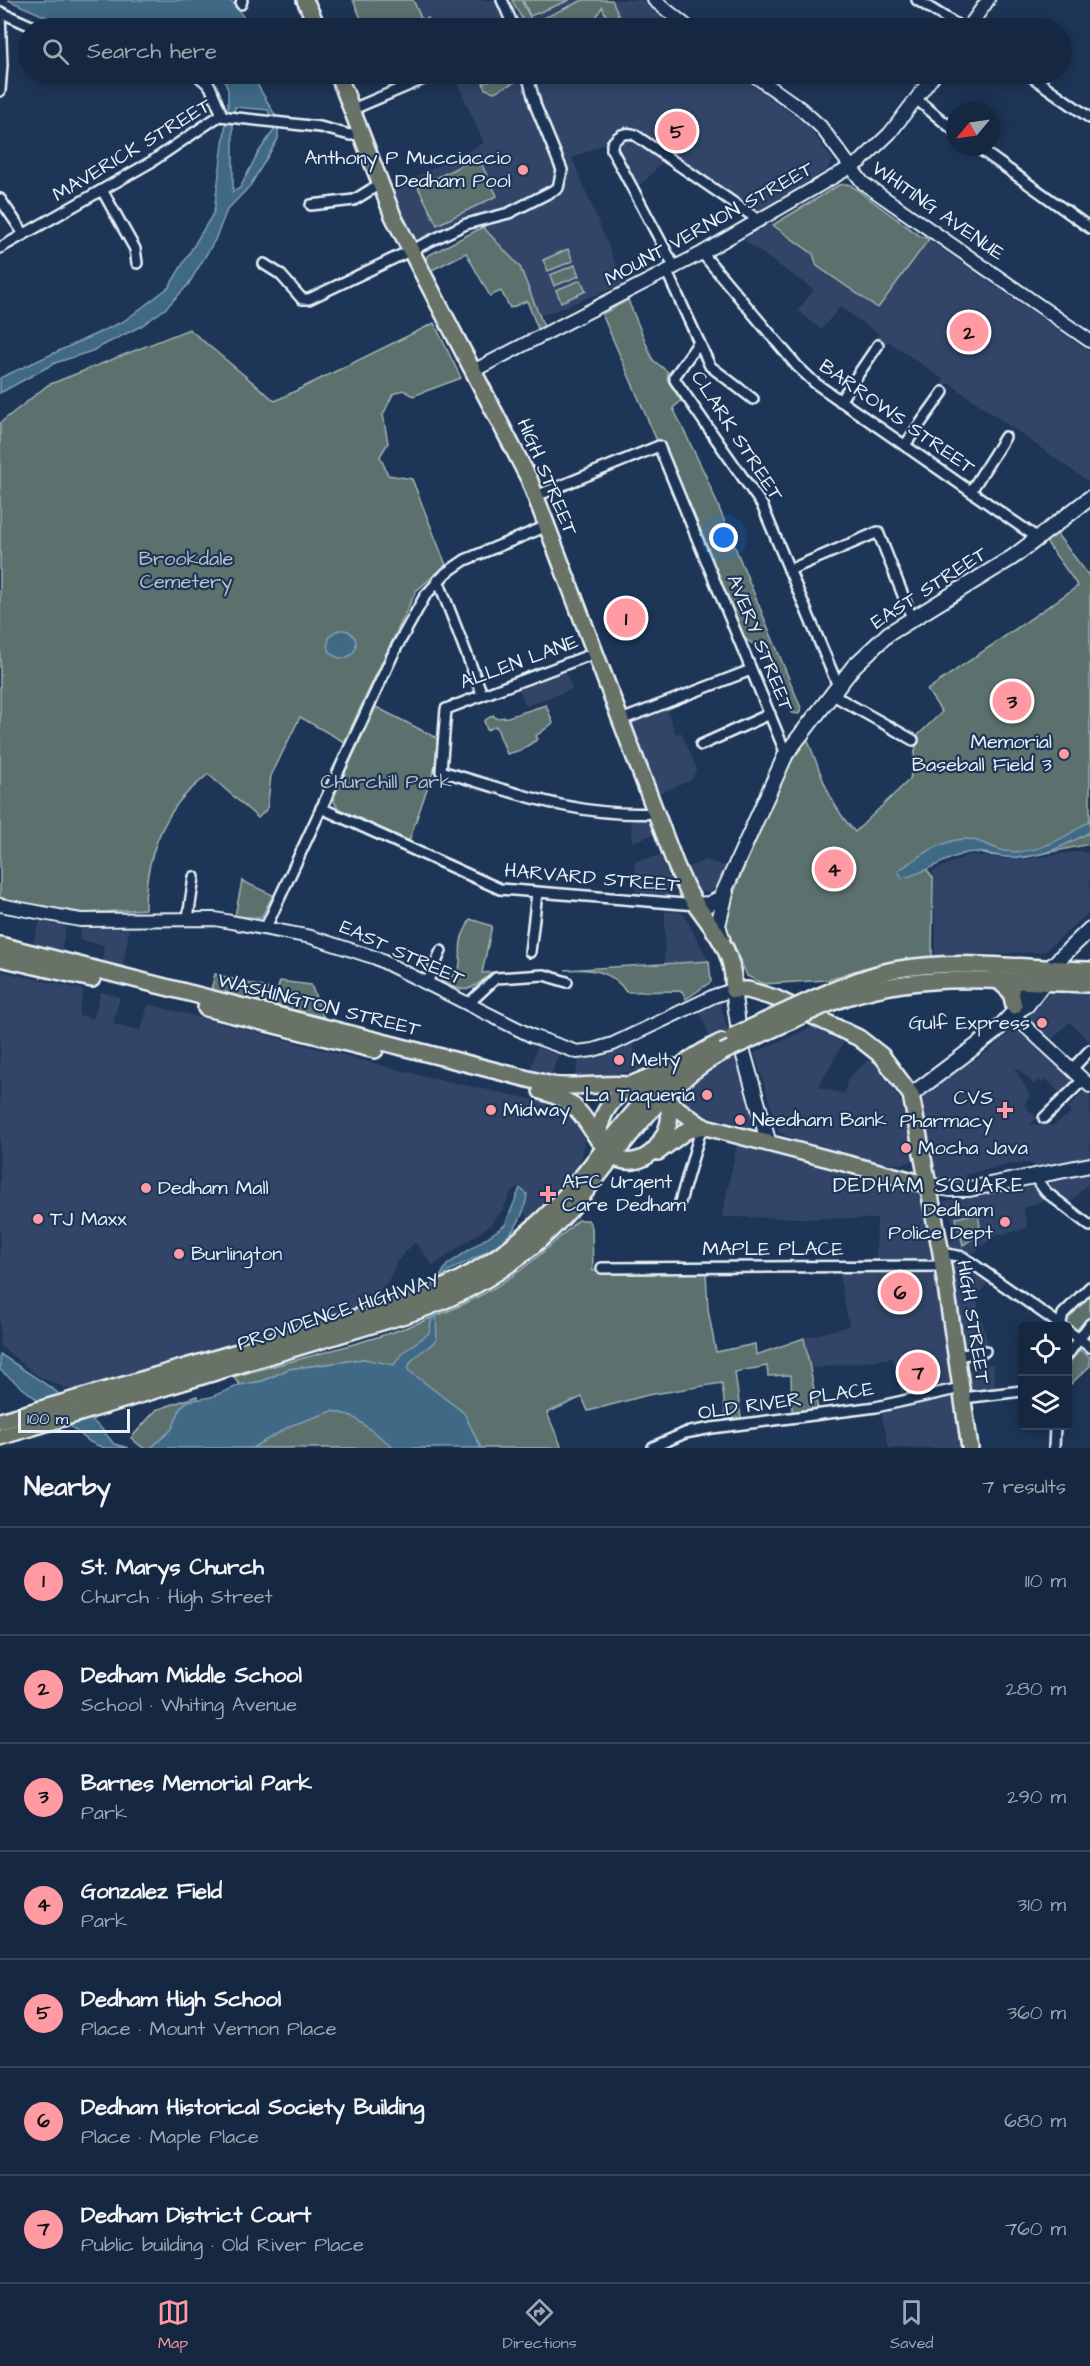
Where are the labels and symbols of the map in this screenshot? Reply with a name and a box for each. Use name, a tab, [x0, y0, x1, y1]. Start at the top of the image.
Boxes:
street label: MAVERICK STREET	[47, 91, 217, 209]
north arrow	[946, 102, 1000, 156]
pin: 5	[658, 108, 696, 154]
place label: Anthony P Mucciaccio Dedham Pool	[304, 144, 511, 195]
street label: MOUNT VERNON STREET	[599, 155, 819, 293]
street label: WHITING AVENUE	[866, 155, 1010, 267]
marker: Anthony P Mucciaccio Dedham Pool	[516, 163, 530, 177]
pin: 2	[950, 310, 988, 354]
street label: BARROWS STREET	[813, 353, 981, 482]
street label: CLARK STREET	[684, 365, 790, 507]
street label: HIGH STREET	[510, 414, 584, 540]
your location	[709, 523, 738, 552]
street label: EAST STREET	[865, 540, 993, 636]
park label: Brookdale Cemetery	[139, 545, 233, 597]
street label: AVERY STREET	[720, 570, 800, 716]
pin: 1	[606, 596, 646, 640]
street label: ALLEN LANE	[456, 628, 582, 696]
pin: 3	[992, 678, 1032, 724]
place label: Memorial Baseball Field 3	[912, 728, 1052, 779]
marker: Memorial Baseball Field 3	[1057, 747, 1071, 761]
park label: Churchill Park	[320, 768, 452, 796]
pin: 4	[814, 846, 854, 892]
street label: HARVARD STREET	[503, 856, 681, 900]
street label: EAST STREET	[335, 913, 469, 993]
street label: WASHINGTON STREET	[215, 966, 424, 1044]
place label: Gulf Express	[909, 1009, 1030, 1037]
marker: Gulf Express	[1035, 1016, 1049, 1030]
place label: Melty	[631, 1046, 681, 1075]
marker: Melty	[612, 1053, 626, 1067]
place label: La Taqueria	[585, 1081, 695, 1109]
place label: CVS Pharmacy	[900, 1084, 993, 1136]
marker: La Taqueria	[700, 1088, 714, 1102]
place label: Midway	[503, 1096, 570, 1125]
marker: Midway	[484, 1103, 498, 1117]
marker: CVS Pharmacy	[998, 1103, 1012, 1117]
place label: Needham Bank	[752, 1106, 887, 1134]
marker: Needham Bank	[733, 1113, 747, 1127]
place label: Mocha Java	[918, 1134, 1028, 1162]
marker: Mocha Java	[899, 1141, 913, 1155]
place label: AFC Urgent Care Dedham	[562, 1168, 686, 1219]
district label: DEDHAM SQUARE	[833, 1171, 1025, 1200]
place label: Dedham Mall	[158, 1174, 269, 1202]
marker: Dedham Mall	[139, 1181, 153, 1195]
marker: AFC Urgent Care Dedham	[539, 1185, 557, 1203]
place label: Dedham Police Dept	[888, 1196, 993, 1247]
place label: TJ Maxx	[50, 1205, 127, 1233]
marker: TJ Maxx	[31, 1212, 45, 1226]
marker: Dedham Police Dept	[998, 1215, 1012, 1229]
street label: MAPLE PLACE	[702, 1235, 844, 1263]
place label: Burlington	[191, 1240, 282, 1269]
marker: Burlington	[172, 1247, 186, 1261]
street label: HIGH STREET	[949, 1258, 997, 1386]
street label: PROVIDENCE HIGHWAY	[233, 1266, 443, 1358]
pin: 6	[880, 1270, 920, 1314]
pin: 7	[898, 1350, 938, 1394]
street label: OLD RIVER PLACE	[696, 1375, 876, 1427]
scale bar	[18, 1406, 130, 1434]

